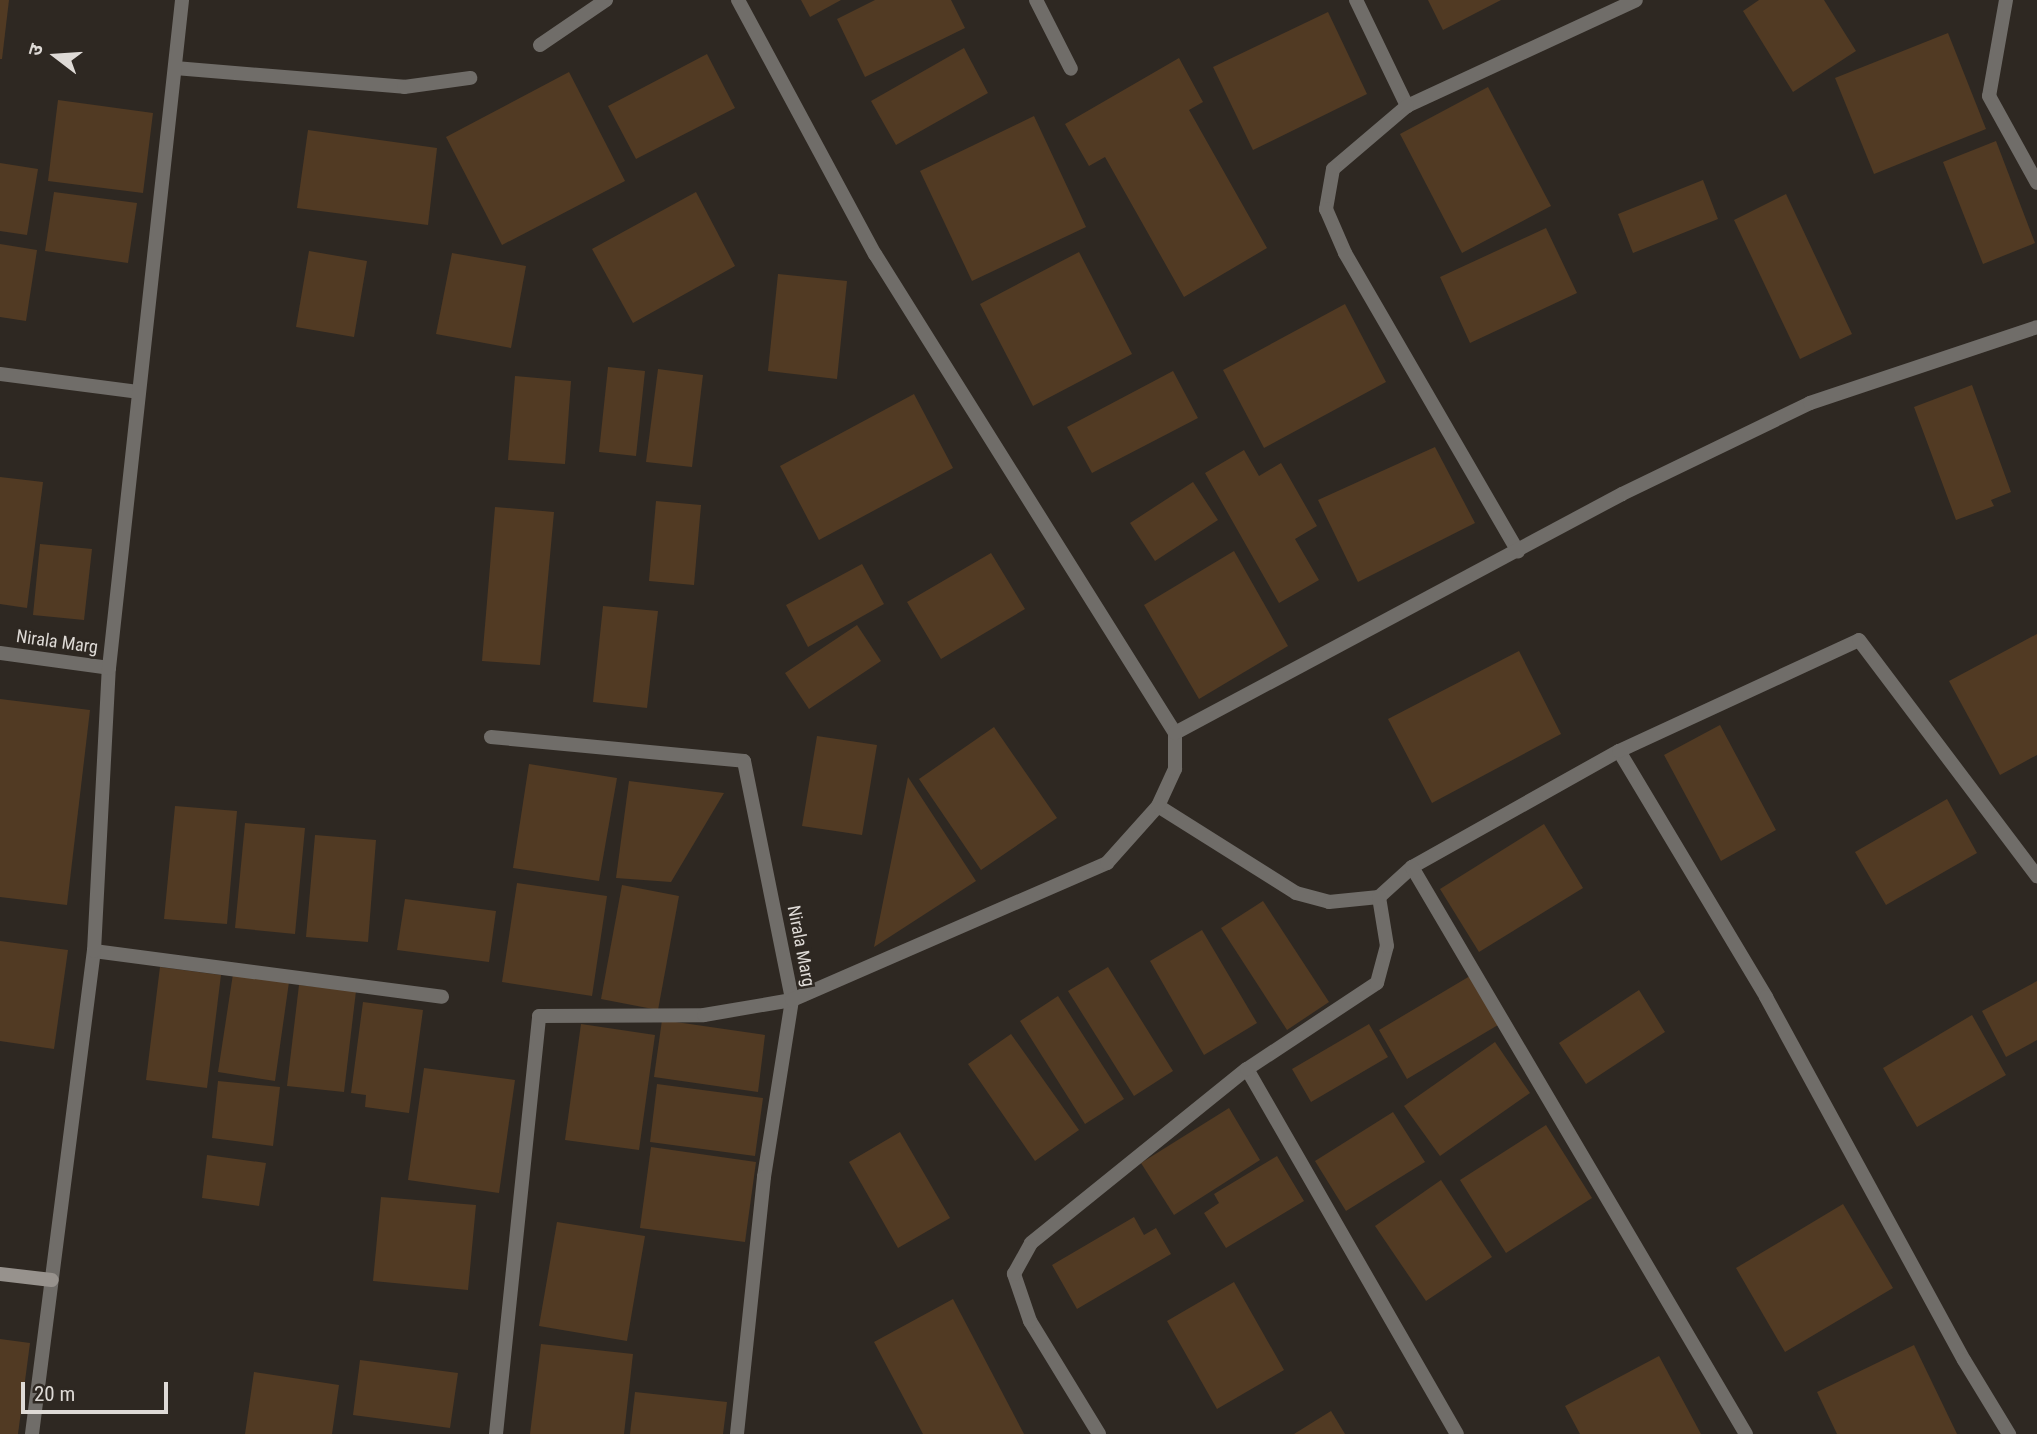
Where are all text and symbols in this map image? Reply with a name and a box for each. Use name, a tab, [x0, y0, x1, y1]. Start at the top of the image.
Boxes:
north arrow	[21, 21, 91, 91]
text: उ	[23, 41, 48, 58]
street label: Nirala Marg	[15, 626, 99, 658]
street label: Nirala Marg	[783, 904, 819, 988]
scale bar	[24, 1368, 172, 1412]
text: 20 m	[34, 1382, 75, 1406]

